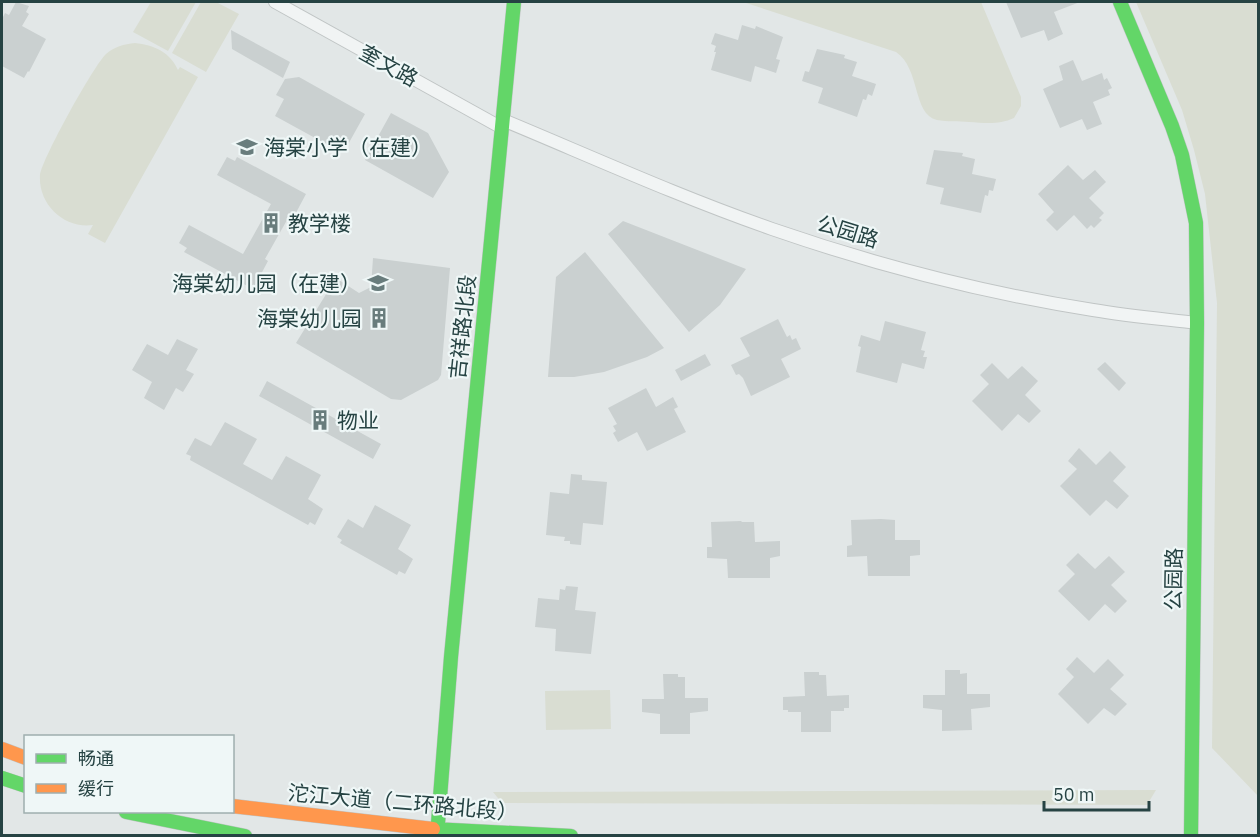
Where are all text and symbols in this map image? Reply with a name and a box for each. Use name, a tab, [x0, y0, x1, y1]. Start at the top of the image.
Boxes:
street label: 奎文路	[355, 37, 423, 93]
place label: 海棠小学（在建）	[264, 133, 432, 161]
school or university icon: 海棠小学（在建）	[235, 135, 259, 159]
street label: 公园路	[814, 208, 882, 254]
place label: 教学楼	[288, 209, 351, 237]
building icon: 教学楼	[259, 211, 283, 235]
place label: 海棠幼儿园（在建）	[172, 269, 361, 297]
school or university icon: 海棠幼儿园（在建）	[366, 271, 390, 295]
street label: 吉祥路北段	[443, 273, 481, 381]
place label: 海棠幼儿园	[257, 304, 362, 332]
building icon: 海棠幼儿园	[367, 306, 391, 330]
place label: 物业	[337, 406, 379, 434]
building icon: 物业	[308, 408, 332, 432]
street label: 公园路	[1158, 547, 1188, 611]
legend	[24, 735, 234, 813]
text: 畅通	[78, 747, 114, 770]
scale bar	[1044, 774, 1149, 812]
text: 缓行	[78, 777, 114, 800]
street label: 沱江大道（二环路北段）	[287, 778, 519, 826]
text: 50 m	[1053, 783, 1095, 806]

